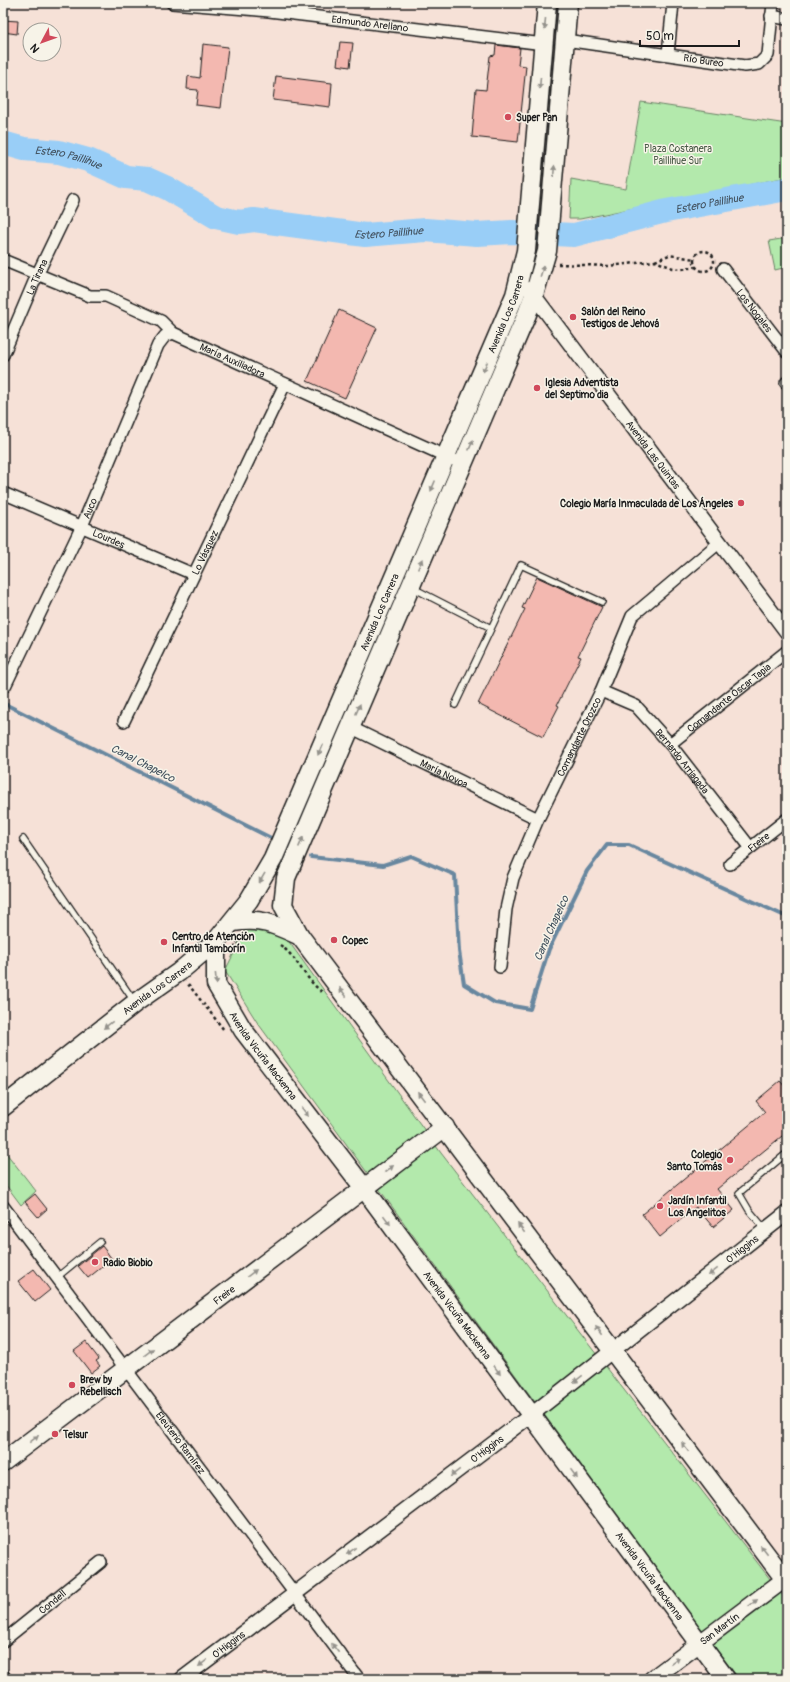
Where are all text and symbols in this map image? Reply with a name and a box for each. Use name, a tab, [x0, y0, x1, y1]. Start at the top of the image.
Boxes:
street label: Edmundo Arellano	[331, 14, 409, 35]
one-way arrow	[542, 18, 549, 30]
north arrow	[22, 22, 62, 62]
scale bar	[640, 22, 739, 48]
text: 50 m	[646, 29, 674, 44]
text: N	[27, 41, 42, 55]
street label: Río Bureo	[682, 52, 725, 70]
one-way arrow	[537, 77, 544, 89]
marker: Super Pan	[503, 112, 513, 122]
place label: Super Pan	[516, 112, 558, 124]
park label: Plaza Costanera Paillihue Sur	[644, 143, 712, 167]
water label: Estero Paillihue	[34, 144, 105, 173]
one-way arrow	[550, 165, 557, 177]
water label: Estero Paillihue	[675, 191, 746, 216]
water label: Estero Paillihue	[353, 224, 425, 242]
street label: La Tirana	[24, 257, 51, 297]
one-way arrow	[539, 265, 545, 277]
street label: Avenida Los Carrera	[486, 274, 527, 355]
street label: Los Nogales	[734, 287, 775, 335]
place label: Salón del Reino Testigos de Jehová	[580, 306, 660, 330]
marker: Salón del Reino Testigos de Jehová	[568, 312, 578, 322]
street label: María Auxiliadora	[198, 341, 267, 381]
one-way arrow	[482, 361, 488, 372]
place label: Iglesia Adventista del Septimo dia	[545, 377, 619, 401]
marker: Iglesia Adventista del Septimo dia	[532, 383, 542, 393]
street label: Avenida Las Quintas	[623, 418, 683, 492]
one-way arrow	[469, 438, 475, 450]
one-way arrow	[430, 480, 436, 492]
street label: Auco	[81, 496, 100, 521]
place label: Colegio María Inmaculada de Los Ángeles	[560, 496, 734, 510]
marker: Colegio María Inmaculada de Los Ángeles	[736, 498, 746, 508]
street label: Lourdes	[90, 527, 127, 551]
street label: Lo Vásquez	[190, 528, 221, 577]
one-way arrow	[418, 558, 424, 570]
street label: Avenida Los Carrera	[358, 572, 402, 653]
street label: Comandante Óscar Tapia	[685, 661, 774, 735]
street label: Comandante Orozco	[555, 695, 604, 779]
one-way arrow	[355, 704, 361, 715]
street label: Bernardo Arriagada	[652, 727, 711, 796]
water label: Canal Chapelco	[109, 742, 178, 786]
one-way arrow	[316, 744, 323, 756]
street label: María Novoa	[418, 757, 470, 791]
street label: Freire	[746, 830, 772, 855]
one-way arrow	[299, 835, 305, 847]
one-way arrow	[259, 872, 266, 884]
water label: Canal Chapelco	[531, 893, 572, 963]
place label: Centro de Atención Infantil Tamborín	[172, 931, 255, 955]
marker: Copec	[329, 935, 339, 945]
place label: Copec	[342, 935, 368, 947]
marker: Centro de Atención Infantil Tamborín	[159, 937, 169, 947]
street label: Avenida Los Carrera	[121, 959, 195, 1017]
one-way arrow	[213, 973, 220, 986]
one-way arrow	[339, 987, 347, 998]
street label: Avenida Vicuña Mackenna	[226, 1010, 299, 1103]
one-way arrow	[102, 1020, 113, 1029]
one-way arrow	[417, 1090, 426, 1101]
one-way arrow	[301, 1106, 309, 1117]
place label: Colegio Santo Tomás	[667, 1149, 723, 1173]
marker: Colegio Santo Tomás	[725, 1155, 735, 1165]
one-way arrow	[384, 1165, 395, 1173]
place label: Jardín Infantil Los Angelitos	[668, 1195, 727, 1219]
marker: Jardín Infantil Los Angelitos	[655, 1201, 665, 1211]
one-way arrow	[383, 1214, 391, 1225]
one-way arrow	[517, 1222, 525, 1233]
street label: O'Higgins	[724, 1233, 761, 1266]
marker: Radio Biobio	[90, 1257, 100, 1267]
place label: Radio Biobio	[103, 1257, 153, 1269]
one-way arrow	[707, 1268, 718, 1276]
one-way arrow	[247, 1269, 258, 1277]
street label: Avenida Vicuña Mackenna	[420, 1269, 493, 1362]
street label: Freire	[211, 1283, 238, 1308]
one-way arrow	[595, 1326, 603, 1337]
one-way arrow	[143, 1348, 154, 1356]
one-way arrow	[493, 1364, 501, 1375]
place label: Brew by Rebellisch	[80, 1374, 122, 1398]
one-way arrow	[572, 1374, 583, 1383]
marker: Brew by Rebellisch	[67, 1380, 77, 1390]
street label: Eleuterio Ramírez	[153, 1409, 208, 1477]
marker: Telsur	[50, 1429, 60, 1439]
place label: Telsur	[62, 1429, 89, 1441]
street label: O'Higgins	[468, 1433, 507, 1466]
one-way arrow	[29, 1435, 39, 1443]
one-way arrow	[681, 1441, 690, 1452]
one-way arrow	[450, 1468, 461, 1477]
one-way arrow	[570, 1469, 578, 1480]
street label: Avenida Vicuña Mackenna	[613, 1530, 686, 1623]
one-way arrow	[759, 1545, 768, 1556]
one-way arrow	[346, 1547, 357, 1555]
street label: Condell	[37, 1588, 69, 1617]
one-way arrow	[747, 1599, 758, 1607]
street label: San Martín	[698, 1611, 742, 1648]
street label: O'Higgins	[210, 1628, 248, 1661]
one-way arrow	[331, 1643, 339, 1653]
one-way arrow	[670, 1657, 681, 1665]
one-way arrow	[198, 1659, 209, 1667]

